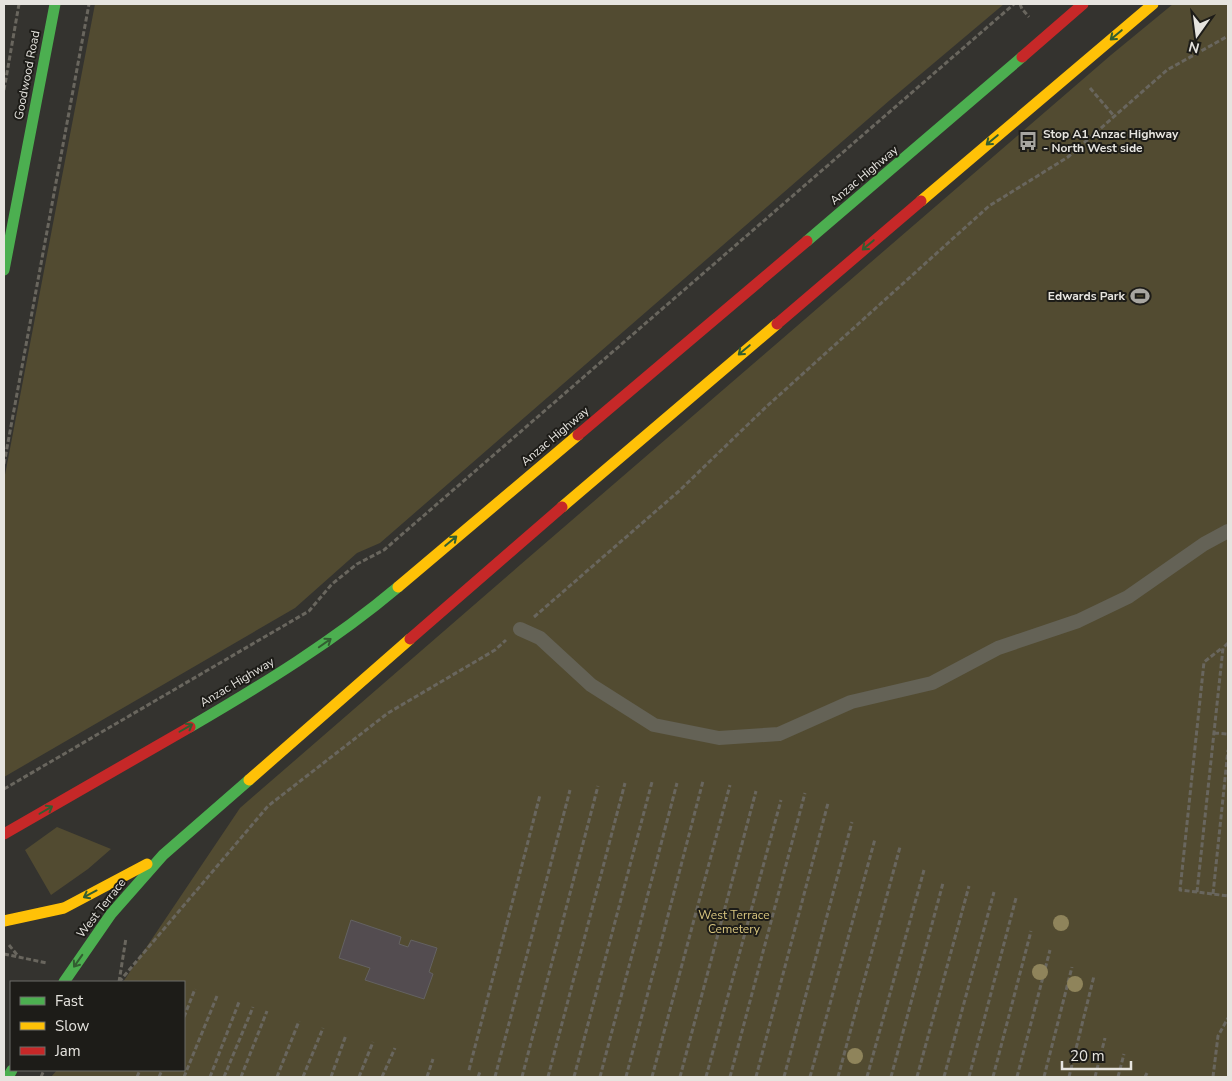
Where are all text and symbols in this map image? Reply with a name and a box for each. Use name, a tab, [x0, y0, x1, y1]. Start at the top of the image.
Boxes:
north arrow	[1172, 10, 1222, 60]
street label: Goodwood Road	[11, 29, 43, 121]
one-way arrow	[1110, 29, 1123, 40]
text: N	[1187, 37, 1201, 58]
place label: Stop A1 Anzac Highway - North West side	[1043, 126, 1179, 156]
bus stop icon: Stop A1 Anzac Highway - North West side	[1017, 130, 1039, 152]
one-way arrow	[985, 134, 998, 146]
street label: Anzac Highway	[827, 141, 902, 208]
one-way arrow	[861, 239, 874, 251]
sports icon: Edwards Park	[1129, 285, 1151, 307]
place label: Edwards Park	[1048, 288, 1126, 304]
one-way arrow	[738, 345, 751, 356]
street label: Anzac Highway	[518, 402, 593, 469]
one-way arrow	[445, 536, 458, 547]
one-way arrow	[317, 638, 331, 648]
street label: Anzac Highway	[197, 653, 278, 711]
one-way arrow	[179, 723, 193, 733]
one-way arrow	[38, 805, 53, 815]
street label: West Terrace	[73, 875, 129, 941]
one-way arrow	[83, 890, 97, 900]
park label: West Terrace Cemetery	[698, 907, 770, 937]
one-way arrow	[73, 954, 83, 968]
legend	[10, 981, 185, 1071]
text: Fast	[55, 991, 84, 1011]
text: Slow	[55, 1016, 90, 1036]
scale bar	[1062, 1038, 1131, 1070]
text: Jam	[54, 1041, 81, 1061]
text: 20 m	[1070, 1046, 1105, 1066]

